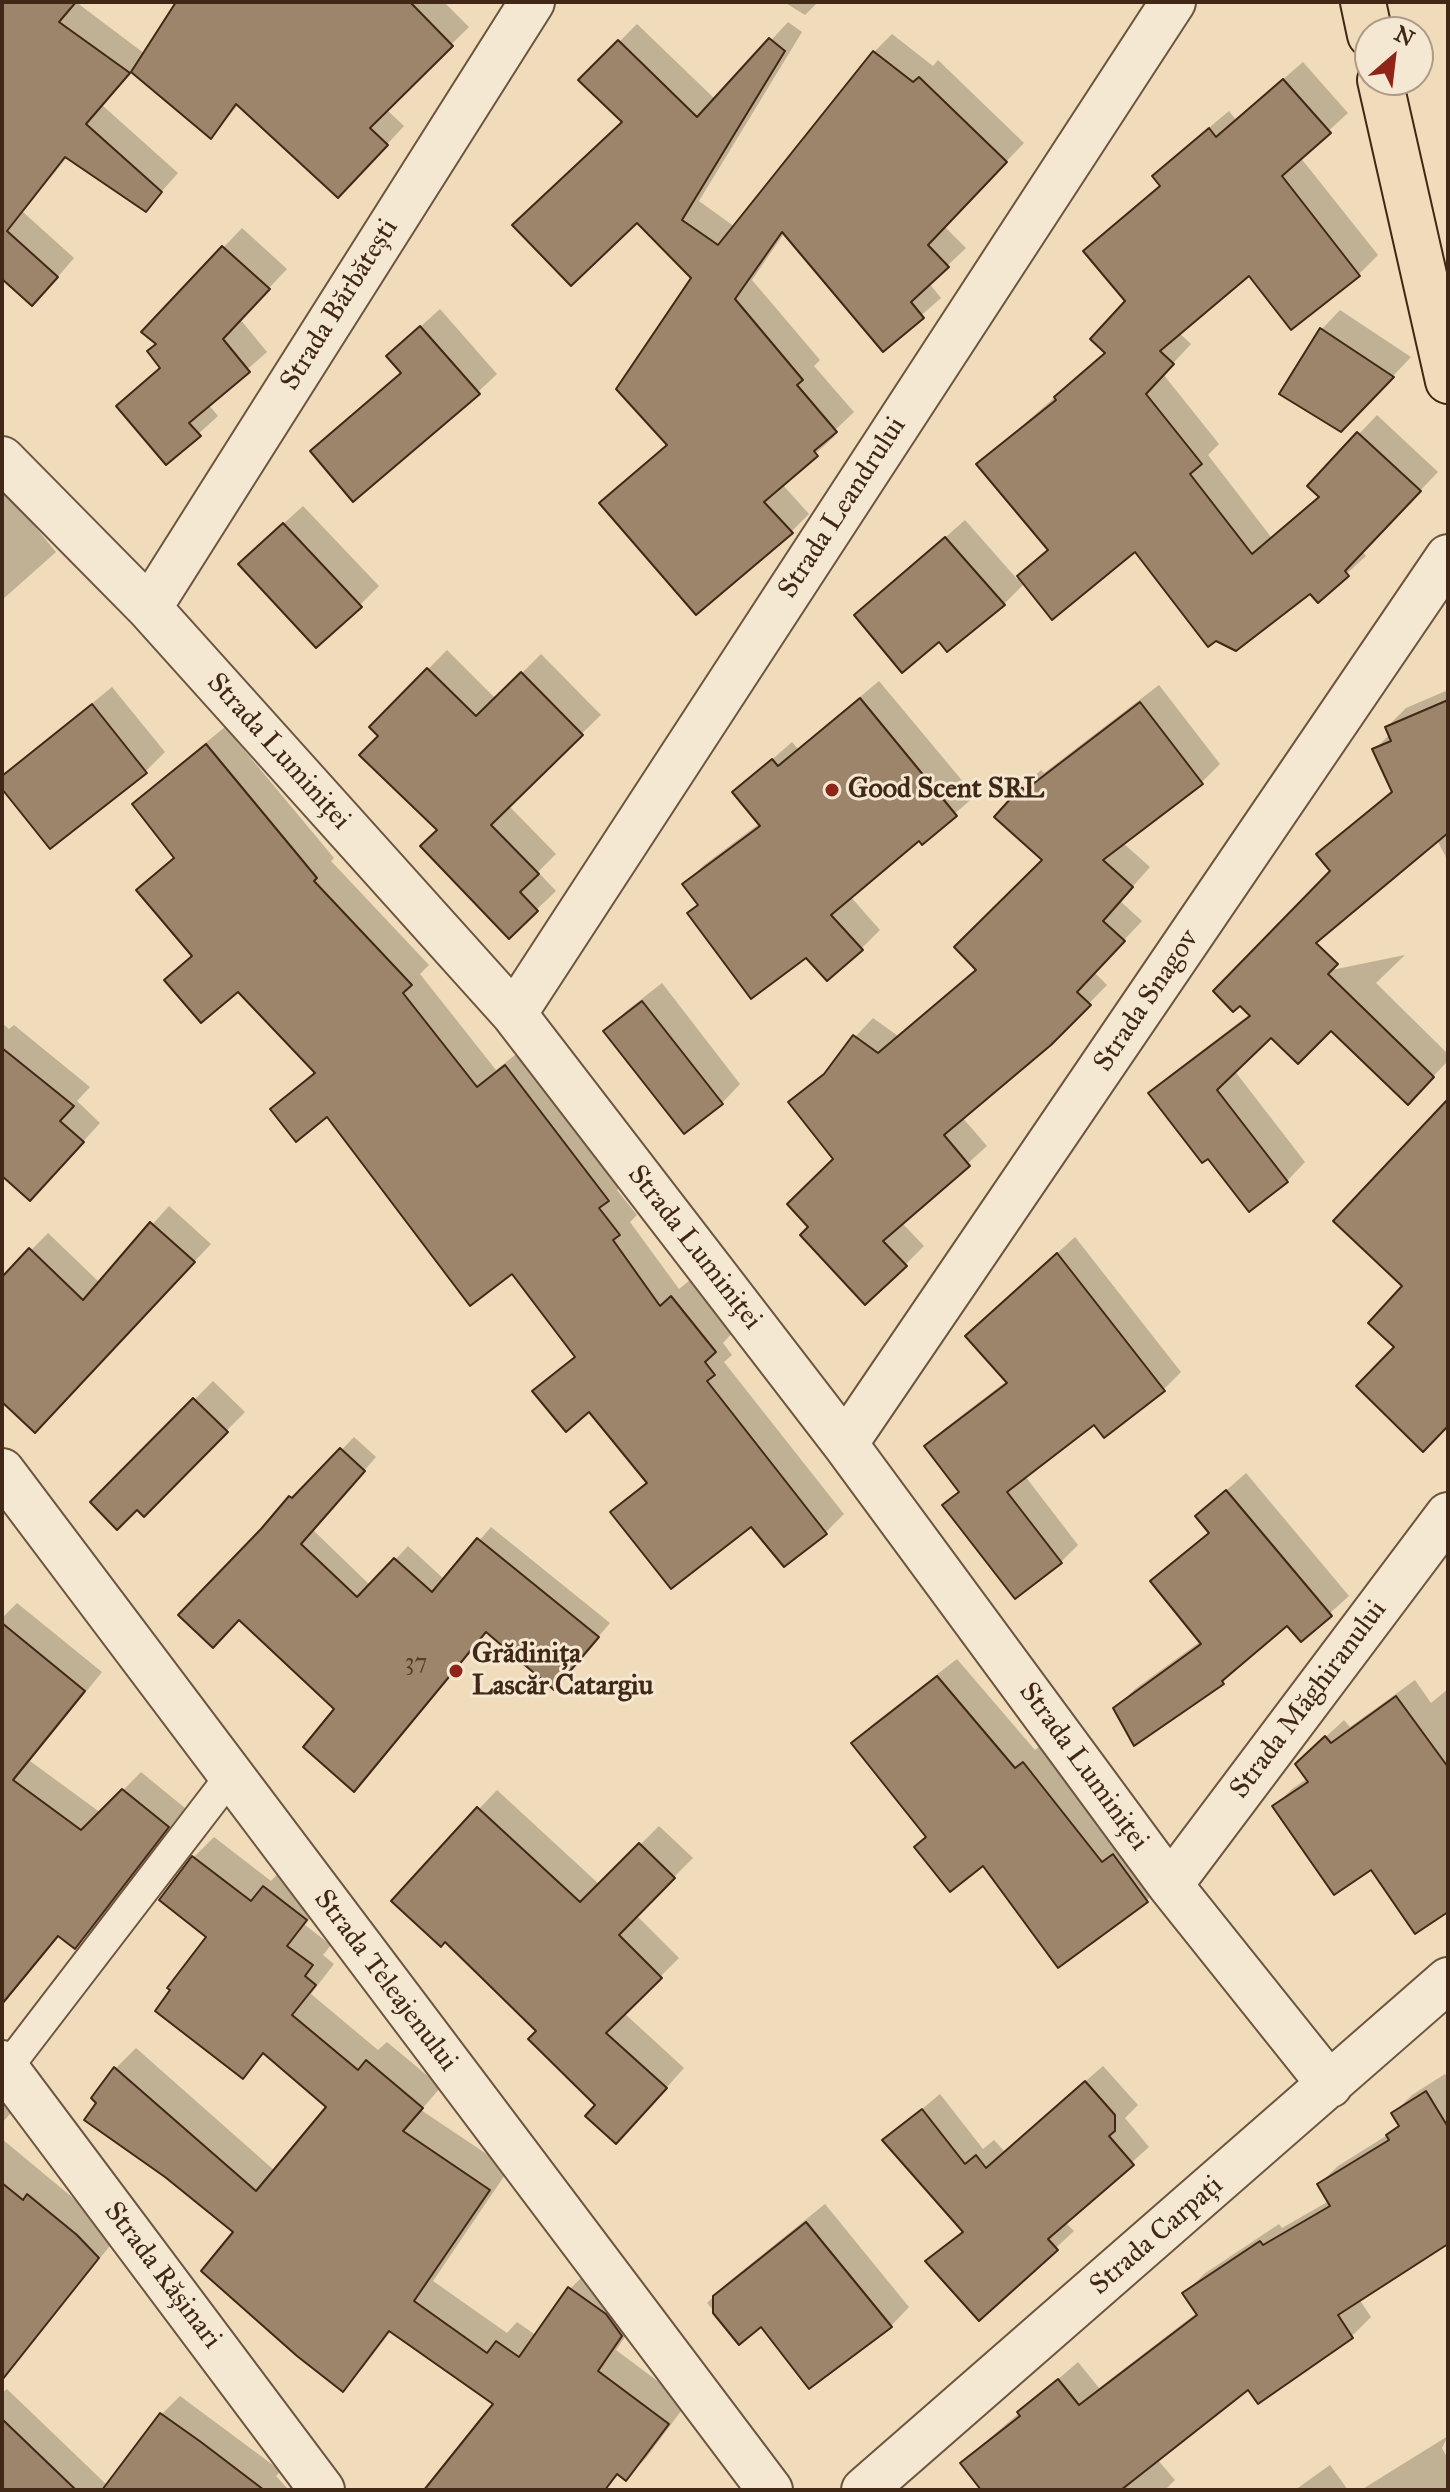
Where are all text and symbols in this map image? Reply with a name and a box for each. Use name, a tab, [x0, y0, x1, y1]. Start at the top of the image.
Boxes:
north arrow	[1354, 16, 1434, 96]
text: N	[1390, 20, 1419, 52]
street label: Strada Bărbătești	[274, 213, 406, 397]
street label: Strada Leandrului	[772, 411, 914, 605]
street label: Strada Luminiței	[199, 667, 357, 837]
place label: Good Scent SRL	[848, 773, 1044, 807]
marker: Good Scent SRL	[823, 781, 841, 799]
street label: Strada Snagov	[1087, 924, 1207, 1078]
street label: Strada Luminiței	[619, 1159, 769, 1337]
street label: Strada Măghiranului	[1224, 1594, 1394, 1806]
place label: Grădinița Lascăr Catargiu	[472, 1638, 654, 1704]
house number: 37	[405, 1649, 427, 1677]
marker: Grădinița Lascăr Catargiu	[447, 1662, 465, 1680]
street label: Strada Luminiței	[1011, 1677, 1155, 1857]
street label: Strada Teleajenului	[306, 1884, 464, 2078]
street label: Strada Carpați	[1084, 2169, 1230, 2303]
street label: Strada Rășinari	[96, 2196, 228, 2356]

